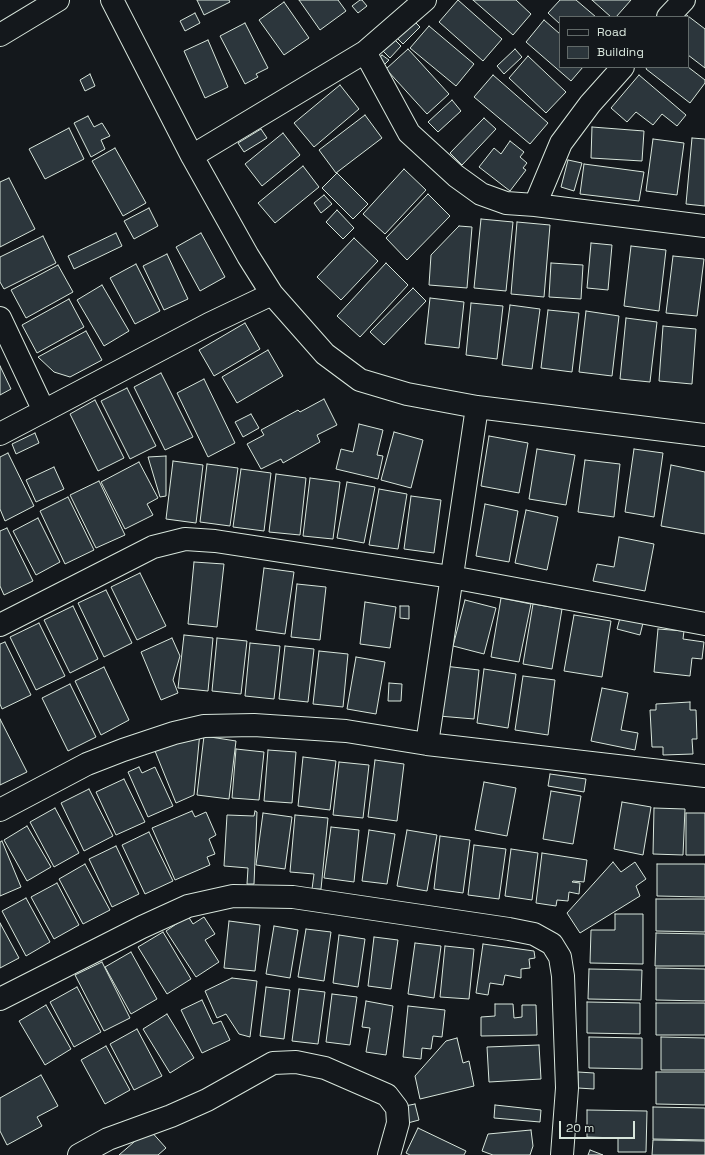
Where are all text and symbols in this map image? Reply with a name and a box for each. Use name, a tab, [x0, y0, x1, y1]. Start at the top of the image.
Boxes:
legend	[559, 16, 689, 68]
text: Road	[597, 24, 626, 40]
text: Building	[597, 44, 644, 60]
scale bar	[561, 1113, 637, 1139]
text: 20 m	[566, 1120, 594, 1136]

